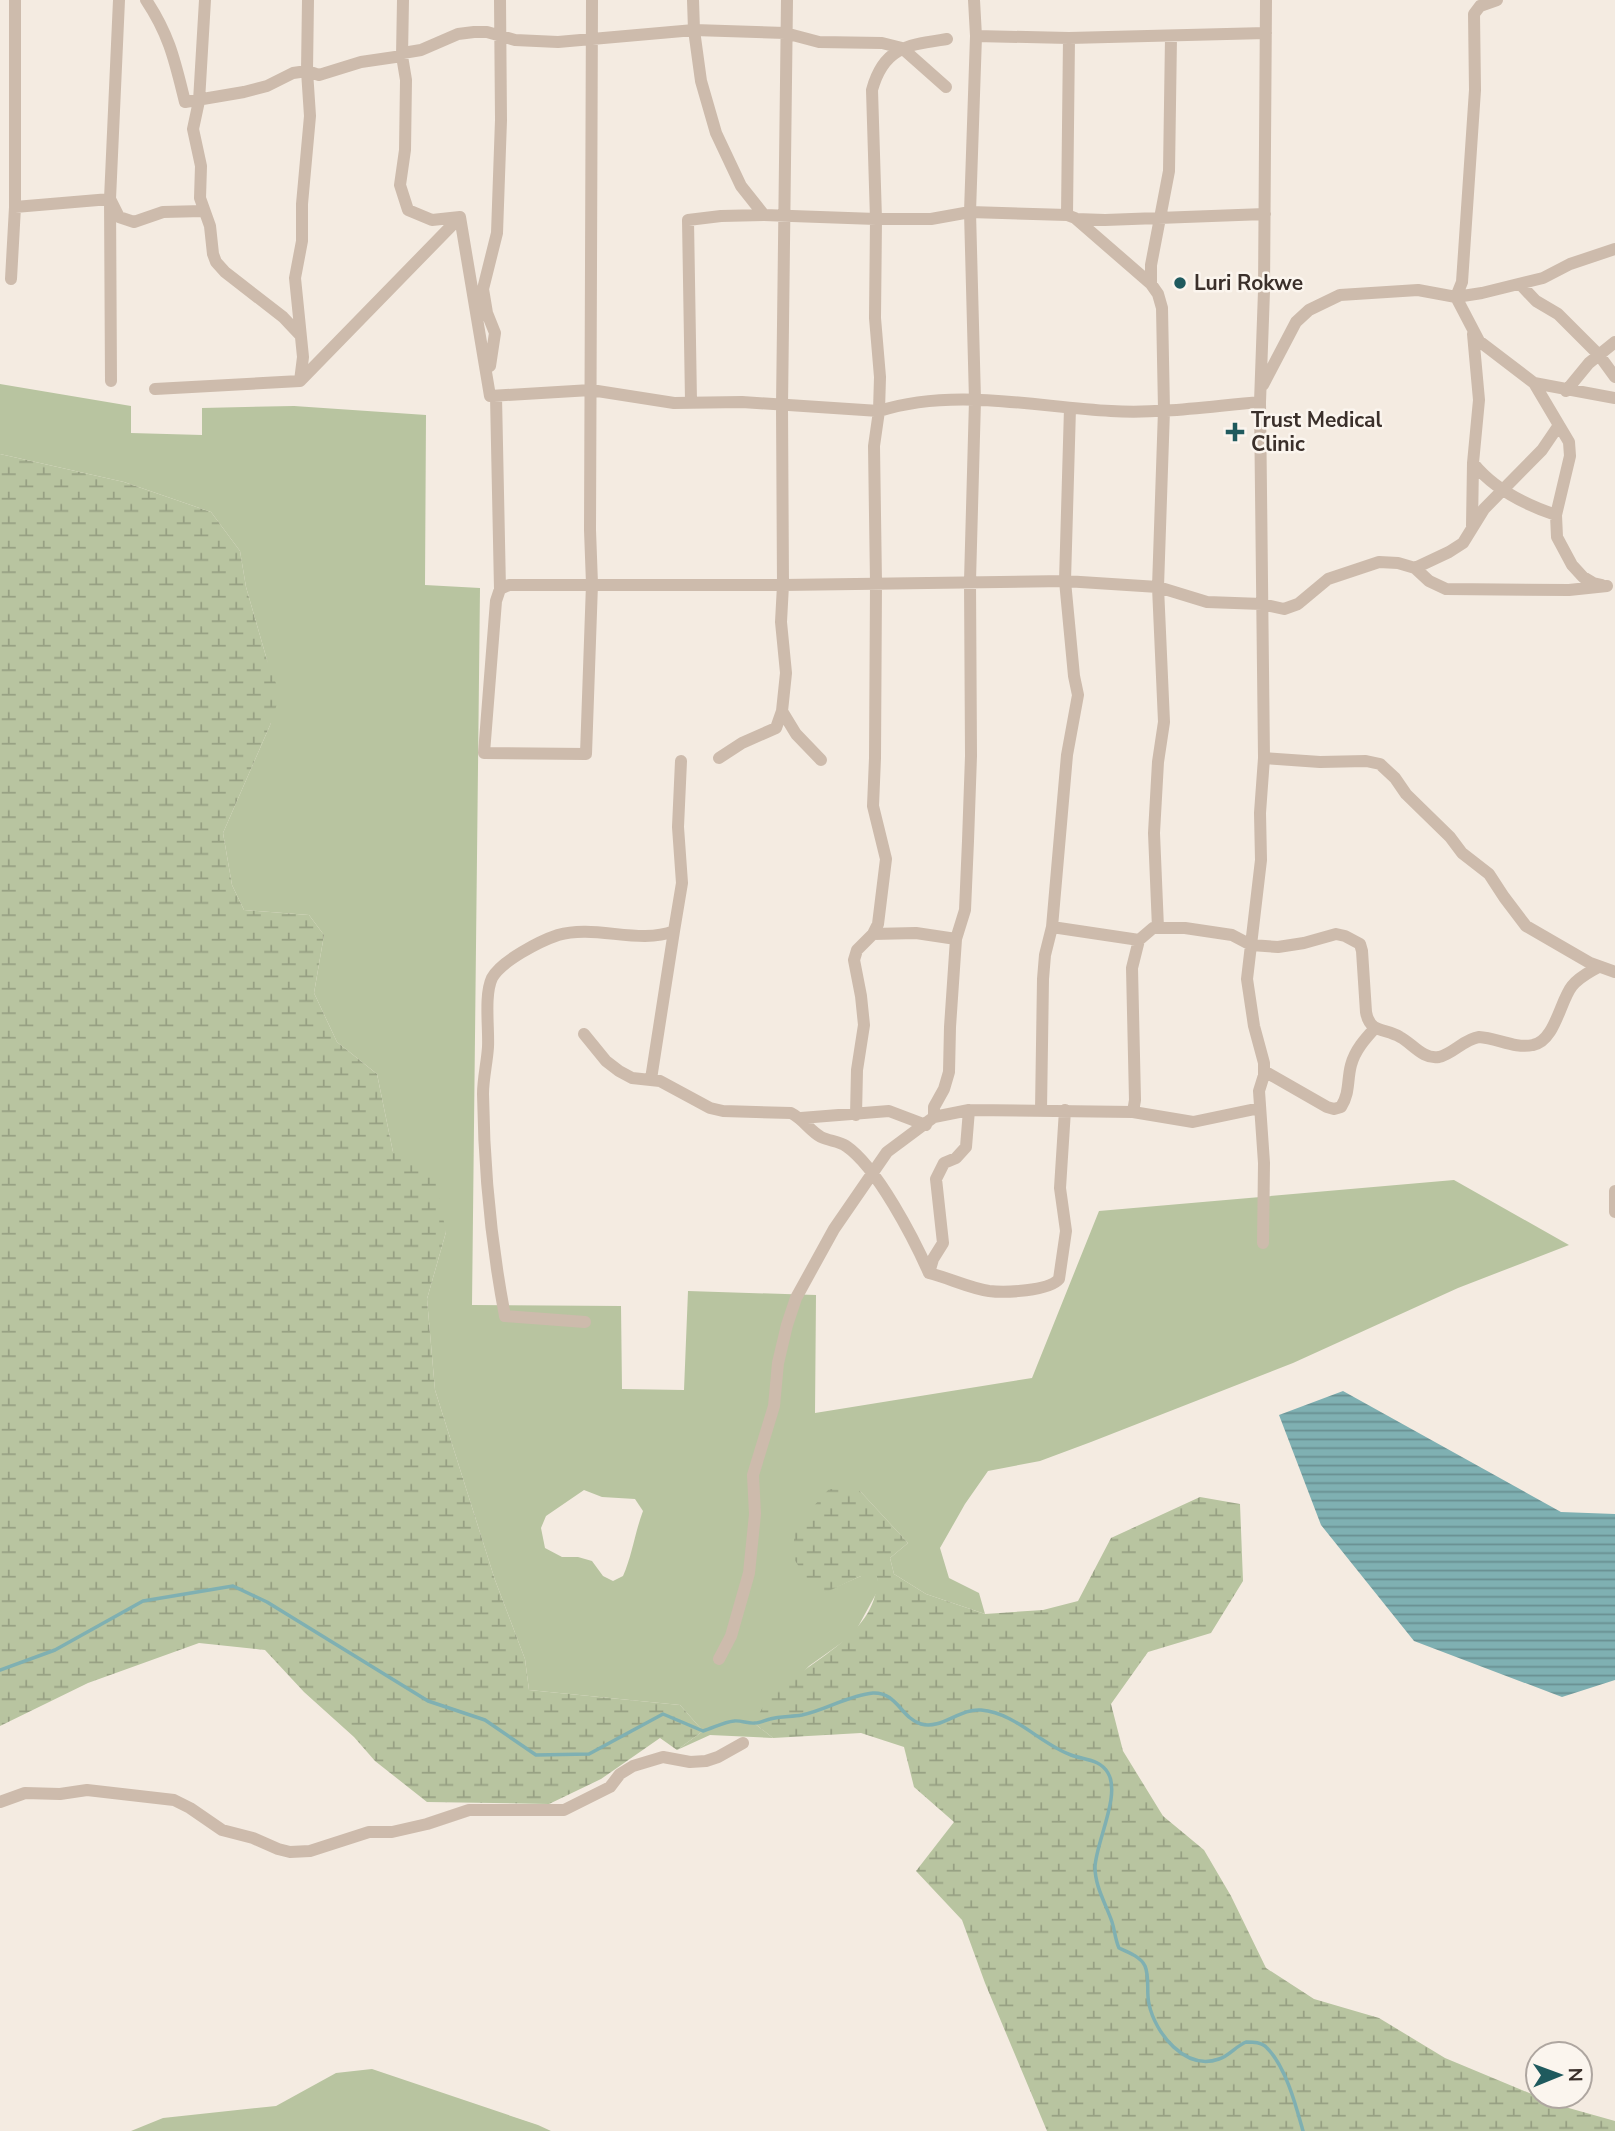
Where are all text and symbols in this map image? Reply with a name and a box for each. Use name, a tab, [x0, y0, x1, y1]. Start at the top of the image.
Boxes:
place label: Luri Rokwe	[1194, 269, 1303, 297]
marker: Luri Rokwe	[1172, 275, 1188, 291]
place label: Trust Medical Clinic	[1251, 406, 1383, 458]
marker: Trust Medical Clinic	[1225, 422, 1245, 442]
north arrow	[1524, 2040, 1594, 2110]
text: N	[1562, 2067, 1588, 2082]

